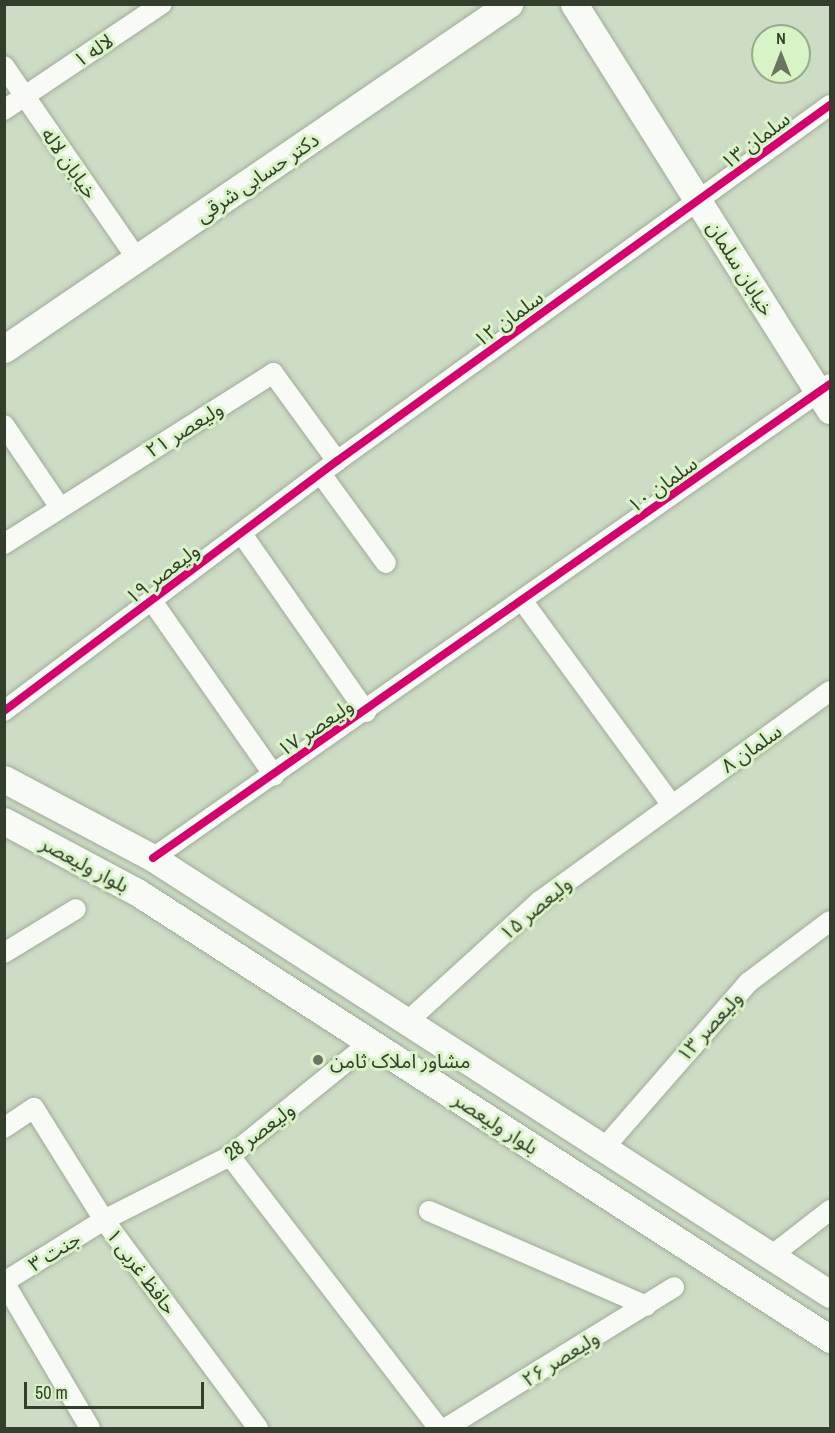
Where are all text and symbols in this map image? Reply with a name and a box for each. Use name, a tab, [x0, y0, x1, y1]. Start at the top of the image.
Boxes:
north arrow	[751, 24, 811, 84]
text: N	[776, 27, 786, 49]
street label: لاله ۱	[69, 28, 117, 72]
street label: سلمان ۱۳	[716, 106, 794, 174]
street label: خیابان لاله	[37, 123, 103, 203]
street label: دکتر حسابی شرقی	[191, 127, 323, 227]
street label: خیابان سلمان	[702, 216, 780, 320]
street label: سلمان ۱۲	[469, 285, 547, 351]
street label: ولیعصر ۲۱	[141, 396, 227, 462]
street label: سلمان ۱۰	[623, 451, 701, 517]
street label: ولیعصر ۱۹	[120, 537, 204, 609]
street label: ولیعصر ۱۷	[272, 693, 358, 761]
street label: سلمان ۸	[716, 718, 786, 778]
street label: بلوار ولیعصر	[37, 831, 133, 897]
street label: ولیعصر ۱۵	[494, 871, 576, 945]
street label: ولیعصر ۱۳	[671, 986, 747, 1066]
place label: مشاور املاک ثامن	[330, 1048, 470, 1072]
marker: مشاور املاک ثامن	[311, 1053, 325, 1067]
street label: بلوار ولیعصر	[449, 1087, 543, 1159]
street label: ولیعصر 28	[219, 1097, 299, 1165]
street label: حافظ غربی ۱	[102, 1223, 182, 1319]
street label: جنت ۳	[24, 1226, 84, 1276]
street label: ولیعصر ۲۶	[517, 1325, 603, 1391]
scale bar	[27, 1370, 207, 1408]
text: 50 m	[35, 1380, 68, 1405]

